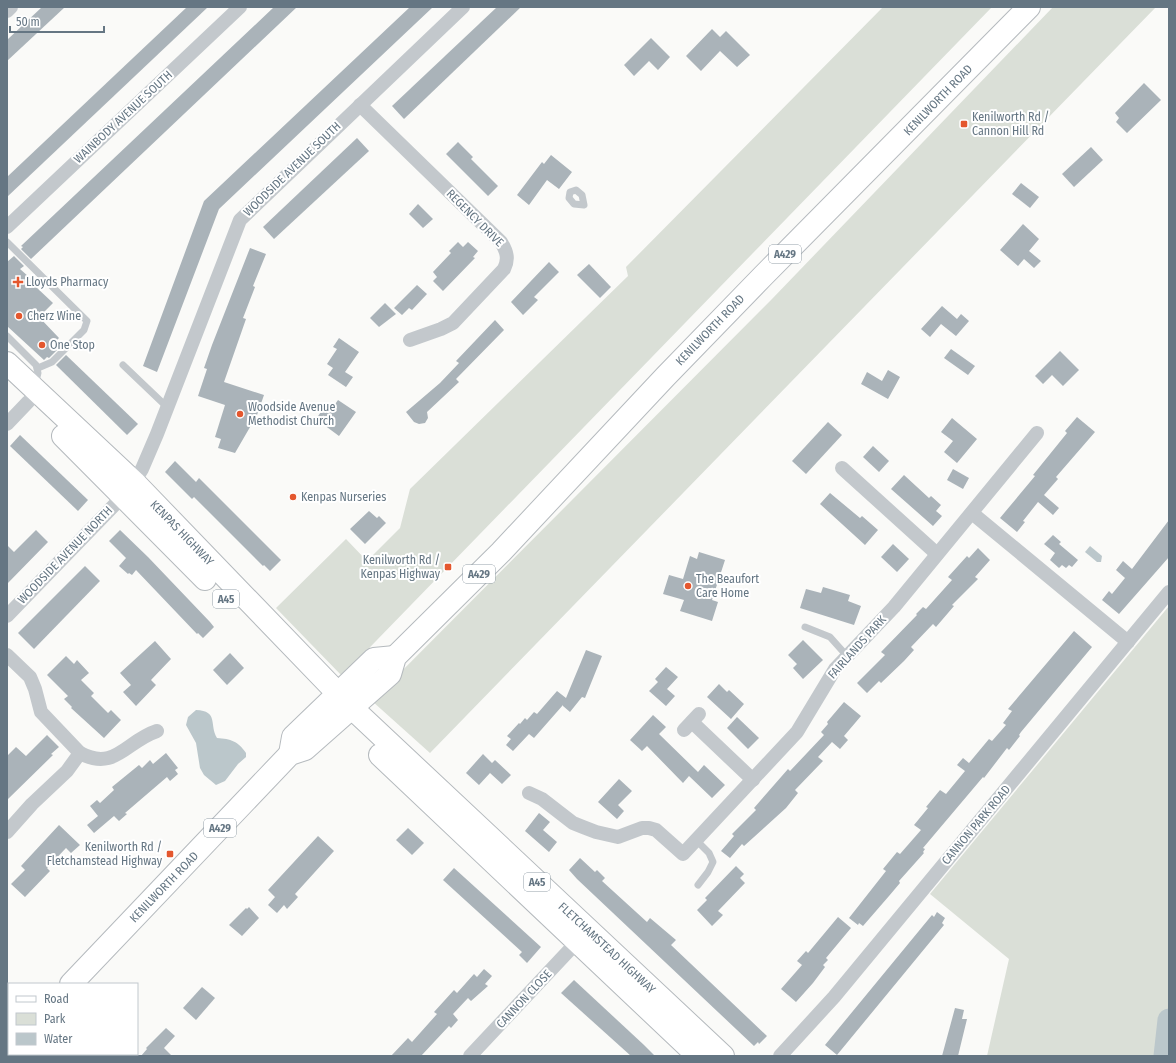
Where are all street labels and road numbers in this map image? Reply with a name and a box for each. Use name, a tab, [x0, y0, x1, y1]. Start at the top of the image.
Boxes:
street label: KENILWORTH ROAD	[901, 62, 975, 138]
street label: WAINBODY AVENUE SOUTH	[71, 68, 175, 166]
street label: WOODSIDE AVENUE SOUTH	[241, 119, 343, 219]
street label: REGENCY DRIVE	[444, 187, 507, 250]
road number: A429	[769, 245, 801, 263]
street label: KENILWORTH ROAD	[673, 292, 747, 368]
street label: KENPAS HIGHWAY	[147, 498, 217, 569]
street label: WOODSIDE AVENUE NORTH	[15, 503, 115, 607]
road number: A429	[463, 565, 495, 583]
road number: A45	[213, 590, 239, 608]
street label: FAIRLANDS PARK	[825, 612, 889, 681]
street label: CANNON PARK ROAD	[939, 782, 1013, 868]
road number: A429	[204, 819, 236, 837]
street label: KENILWORTH ROAD	[127, 849, 201, 925]
road number: A45	[524, 873, 550, 891]
street label: FLETCHAMSTEAD HIGHWAY	[556, 899, 658, 997]
street label: CANNON CLOSE	[493, 967, 555, 1031]

